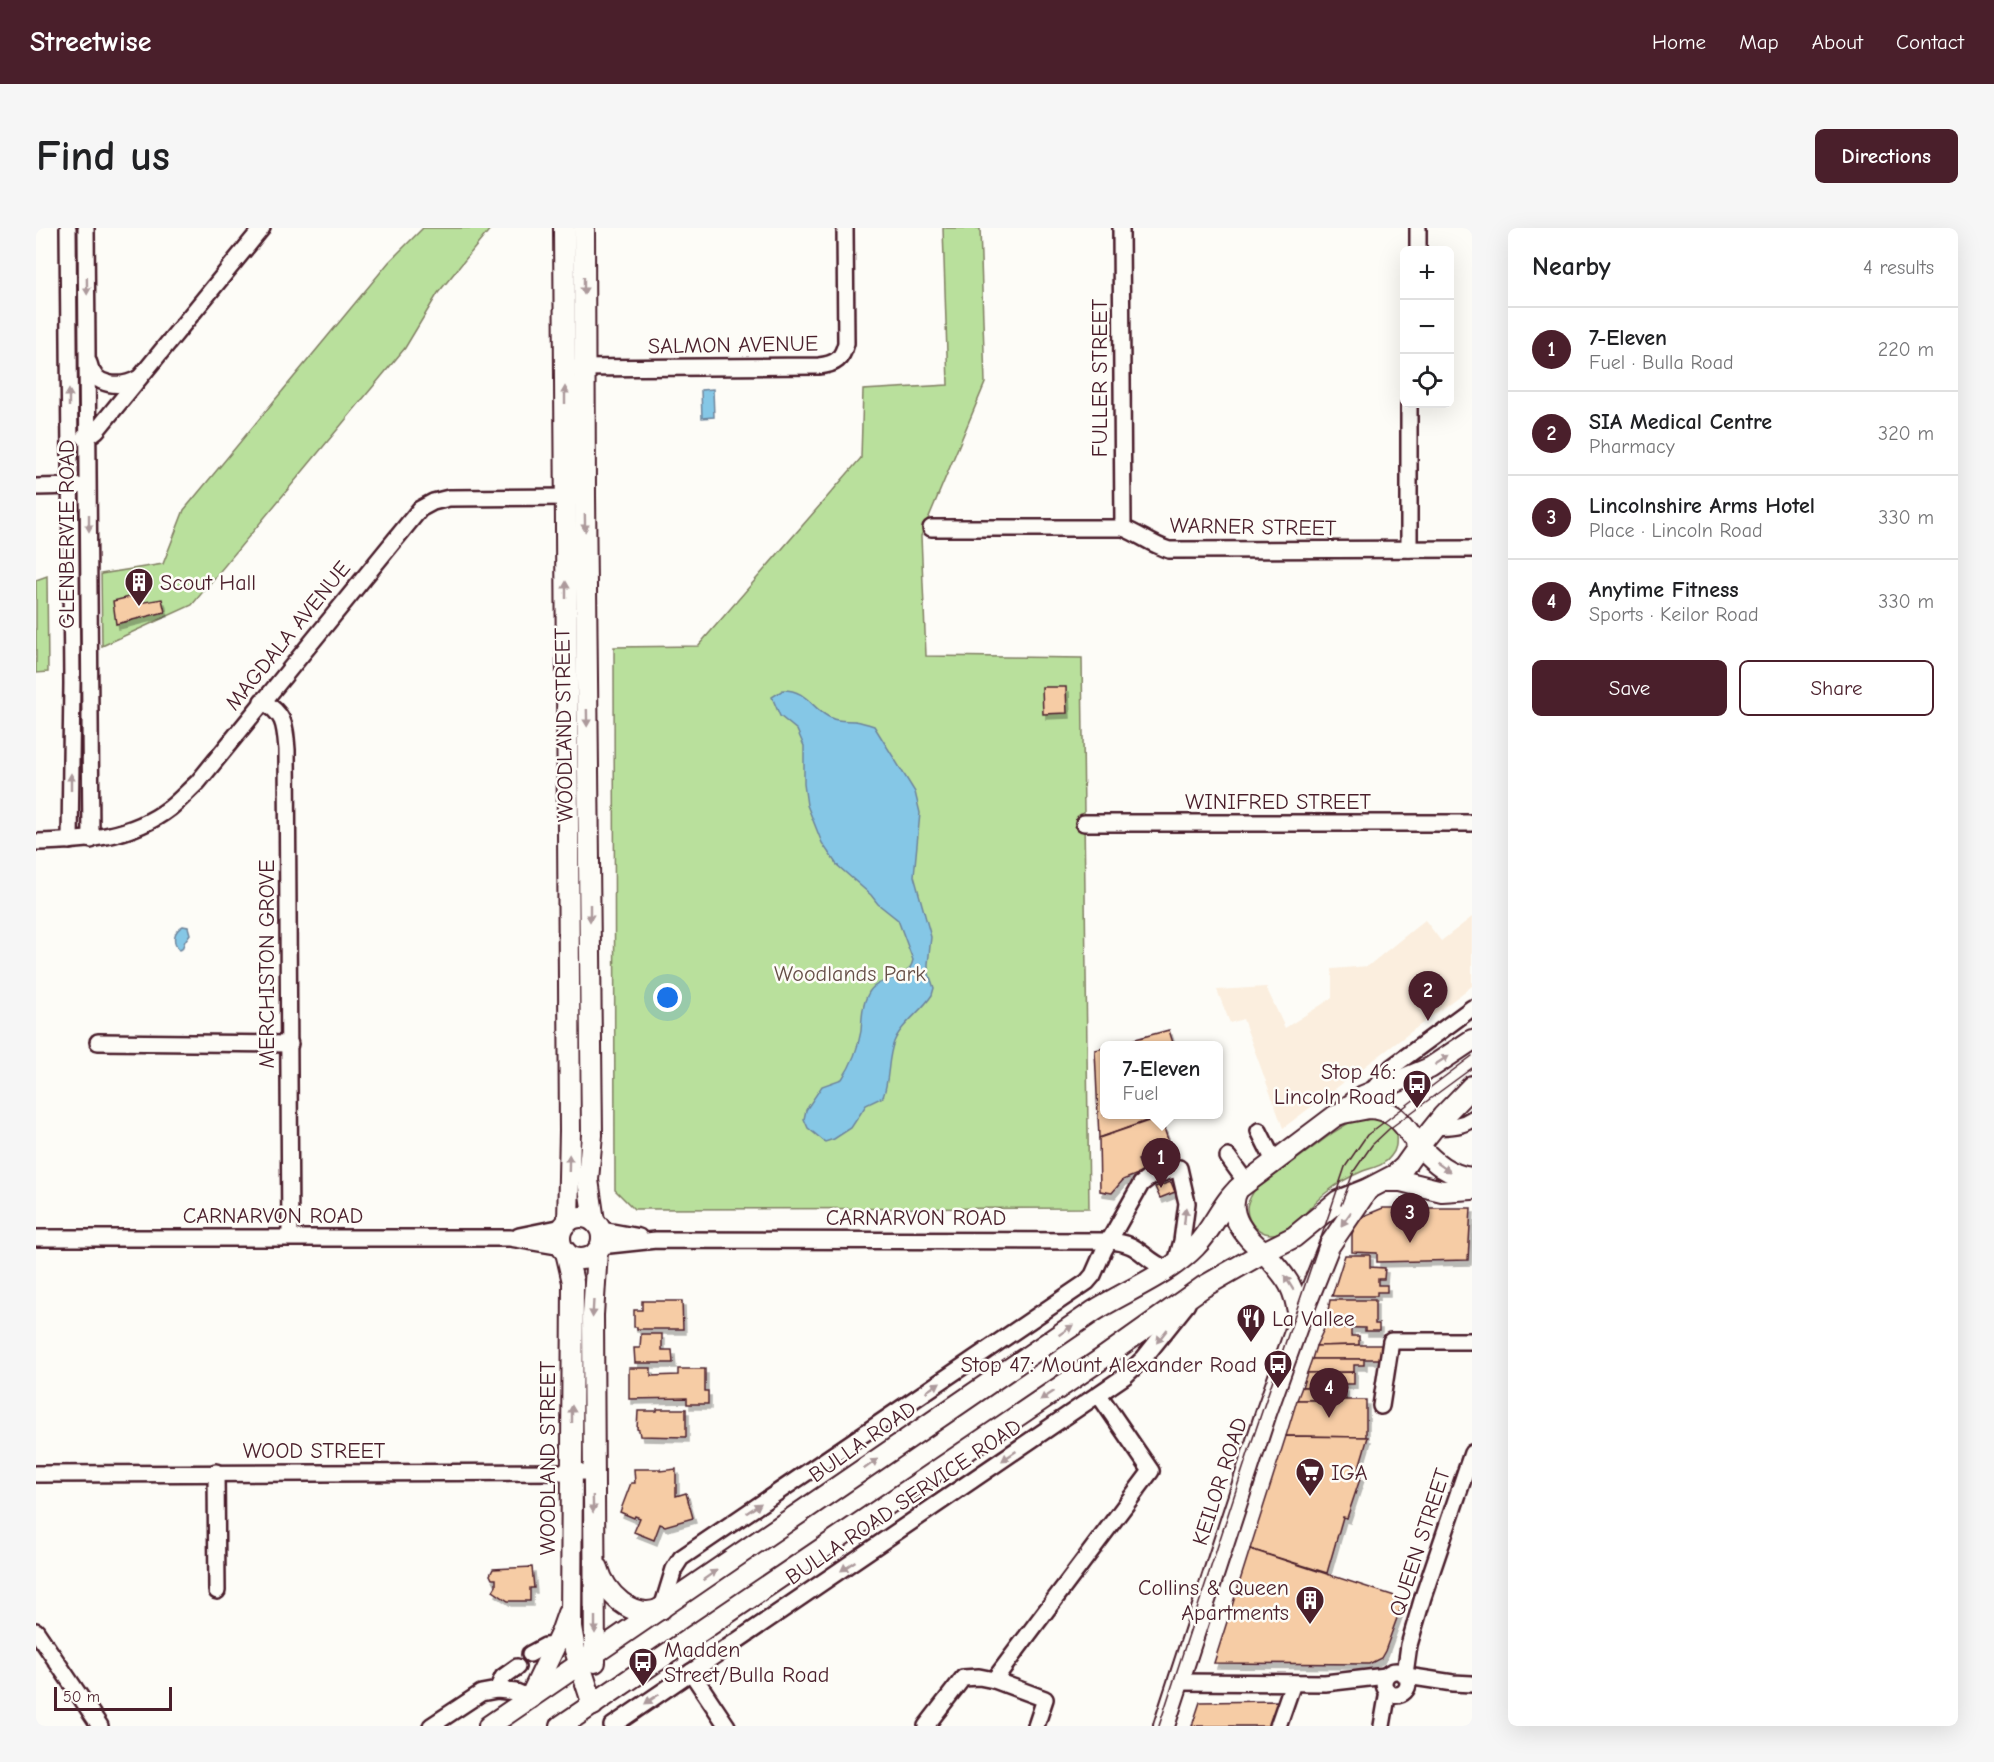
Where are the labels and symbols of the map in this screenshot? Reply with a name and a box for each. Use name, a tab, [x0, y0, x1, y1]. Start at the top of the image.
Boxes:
one-way arrow	[82, 277, 92, 296]
one-way arrow	[579, 277, 589, 296]
street label: FULLER STREET	[1087, 298, 1113, 457]
street label: SALMON AVENUE	[648, 331, 818, 359]
one-way arrow	[560, 386, 570, 405]
one-way arrow	[64, 389, 74, 408]
street label: GLENBERVIE ROAD	[54, 439, 80, 629]
street label: WARNER STREET	[1169, 513, 1337, 541]
one-way arrow	[84, 514, 94, 533]
one-way arrow	[580, 514, 590, 533]
street label: MAGDALA AVENUE	[220, 556, 356, 715]
building icon: Scout Hall	[123, 566, 155, 608]
place label: Scout Hall	[160, 570, 256, 596]
one-way arrow	[561, 581, 571, 600]
street label: WOODLAND STREET	[549, 627, 579, 822]
one-way arrow	[582, 709, 592, 728]
one-way arrow	[66, 773, 76, 792]
street label: WINIFRED STREET	[1185, 789, 1371, 815]
street label: MERCHISTON GROVE	[254, 860, 280, 1068]
one-way arrow	[585, 904, 595, 923]
park label: Woodlands Park	[774, 961, 926, 987]
pin: 2	[1408, 972, 1448, 1021]
your location	[653, 983, 682, 1012]
one-way arrow	[1434, 1055, 1450, 1066]
place label: Stop 46: Lincoln Road	[1274, 1059, 1396, 1110]
bus stop icon: Stop 46: Lincoln Road	[1401, 1068, 1433, 1110]
pin: 1	[1142, 1138, 1180, 1188]
one-way arrow	[564, 1154, 574, 1173]
one-way arrow	[1434, 1161, 1450, 1173]
pin: 3	[1390, 1194, 1430, 1243]
street label: CARNARVON ROAD	[183, 1203, 363, 1229]
street label: CARNARVON ROAD	[826, 1205, 1006, 1231]
one-way arrow	[1180, 1206, 1190, 1225]
one-way arrow	[1340, 1211, 1352, 1227]
one-way arrow	[1283, 1275, 1294, 1291]
one-way arrow	[589, 1300, 598, 1319]
restaurant icon: La Vallee	[1235, 1302, 1267, 1344]
place label: La Vallee	[1272, 1306, 1355, 1332]
one-way arrow	[1058, 1324, 1074, 1336]
one-way arrow	[1155, 1328, 1168, 1344]
bus stop icon: Stop 47: Mount Alexander Road	[1262, 1348, 1294, 1390]
place label: Stop 47: Mount Alexander Road	[961, 1352, 1257, 1378]
street label: WOODLAND STREET	[535, 1360, 561, 1555]
pin: 4	[1310, 1368, 1348, 1418]
one-way arrow	[925, 1382, 941, 1393]
one-way arrow	[1039, 1390, 1055, 1402]
street label: BULLA ROAD	[804, 1395, 921, 1488]
one-way arrow	[567, 1404, 577, 1423]
street label: BULLA ROAD SERVICE ROAD	[781, 1413, 1026, 1590]
street label: KEILOR ROAD	[1187, 1414, 1253, 1549]
street label: WOOD STREET	[243, 1438, 386, 1464]
one-way arrow	[1001, 1450, 1017, 1461]
supermarket icon: IGA	[1294, 1456, 1326, 1498]
one-way arrow	[863, 1459, 879, 1470]
place label: IGA	[1331, 1460, 1368, 1486]
street label: QUEEN STREET	[1384, 1465, 1456, 1620]
one-way arrow	[588, 1495, 598, 1514]
one-way arrow	[746, 1502, 762, 1513]
one-way arrow	[840, 1560, 856, 1571]
one-way arrow	[702, 1569, 718, 1581]
place label: Collins & Queen Apartments	[1138, 1575, 1289, 1626]
building icon: Collins & Queen Apartments	[1294, 1584, 1326, 1626]
one-way arrow	[590, 1615, 600, 1634]
place label: Madden Street/Bulla Road	[664, 1637, 829, 1688]
bus stop icon: Madden Street/Bulla Road	[627, 1646, 659, 1688]
scale bar	[54, 1684, 172, 1712]
one-way arrow	[644, 1693, 660, 1704]

